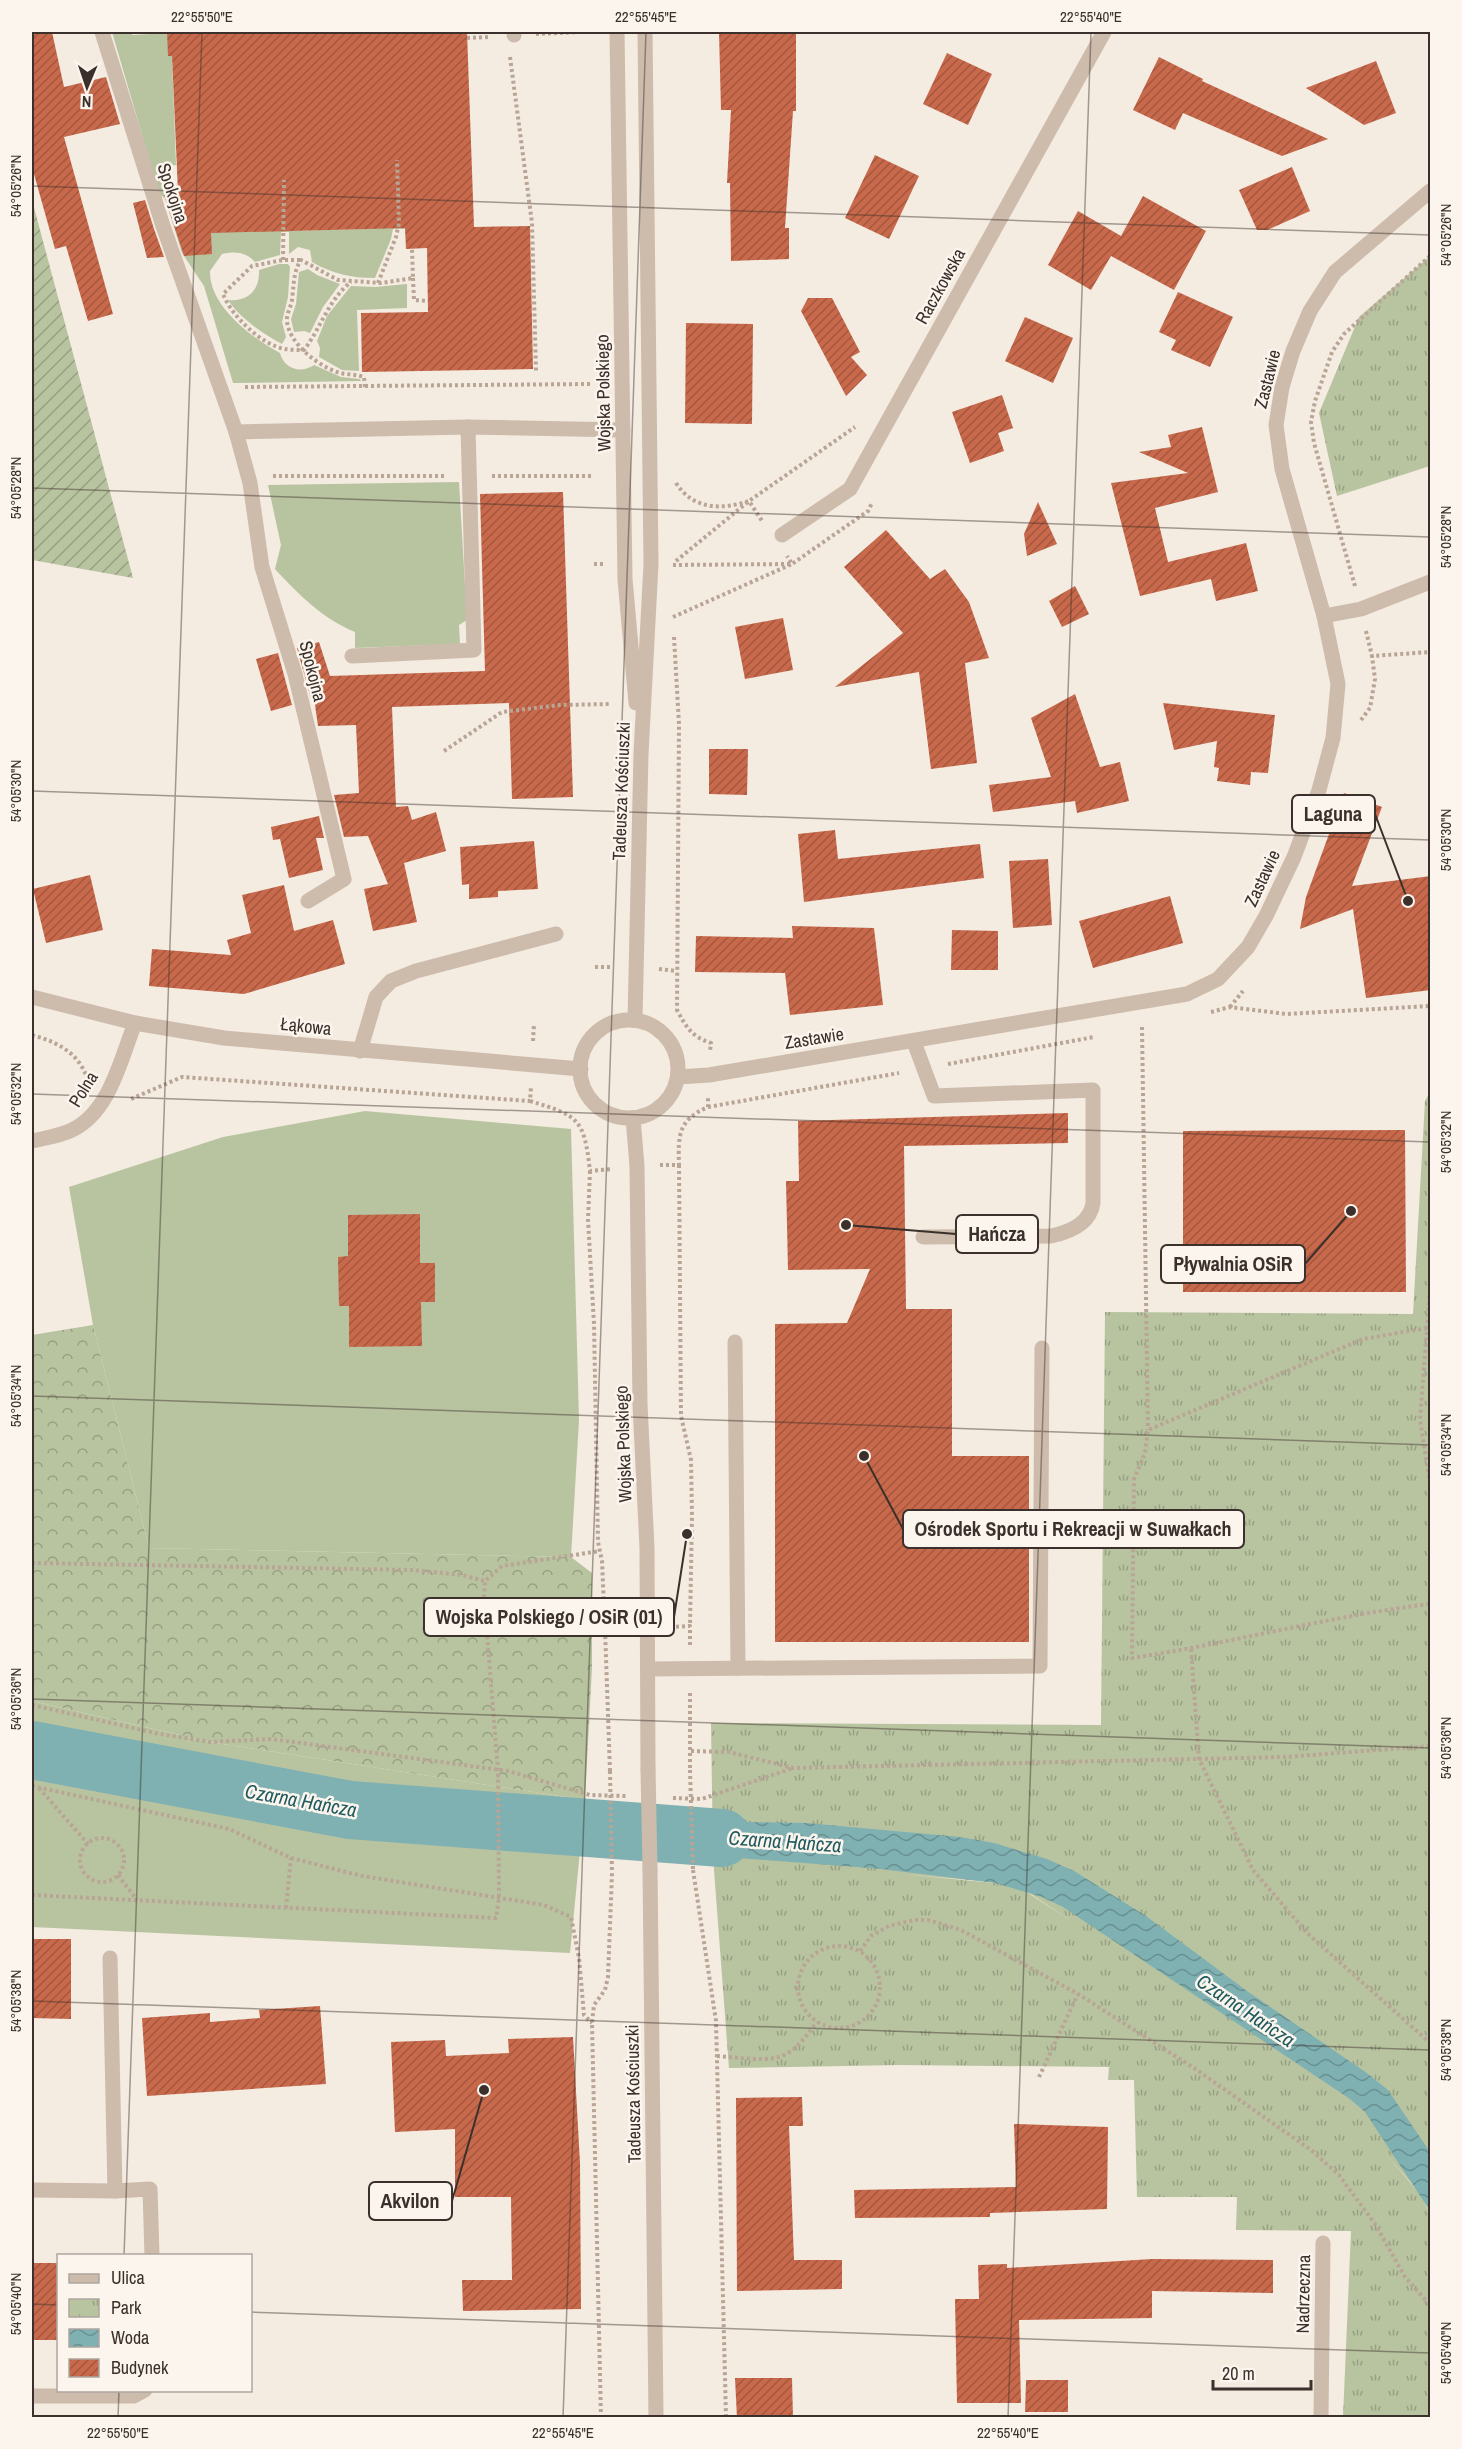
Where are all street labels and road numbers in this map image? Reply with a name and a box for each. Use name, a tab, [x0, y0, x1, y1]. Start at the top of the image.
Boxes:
street label: Spokojna	[152, 160, 194, 226]
street label: Raczkowska	[909, 244, 971, 328]
street label: Wojska Polskiego	[589, 334, 617, 452]
street label: Zastawie	[1248, 347, 1286, 411]
street label: Spokojna	[293, 638, 333, 704]
street label: Tadeusza Kościuszki	[606, 721, 636, 861]
street label: Zastawie	[1238, 846, 1286, 910]
street label: Łąkowa	[279, 1011, 333, 1041]
street label: Zastawie	[782, 1021, 846, 1055]
street label: Polna	[62, 1066, 104, 1112]
street label: Wojska Polskiego	[608, 1385, 638, 1503]
street label: Tadeusza Kościuszki	[619, 2024, 647, 2164]
street label: Nadrzeczna	[1290, 2254, 1316, 2334]

